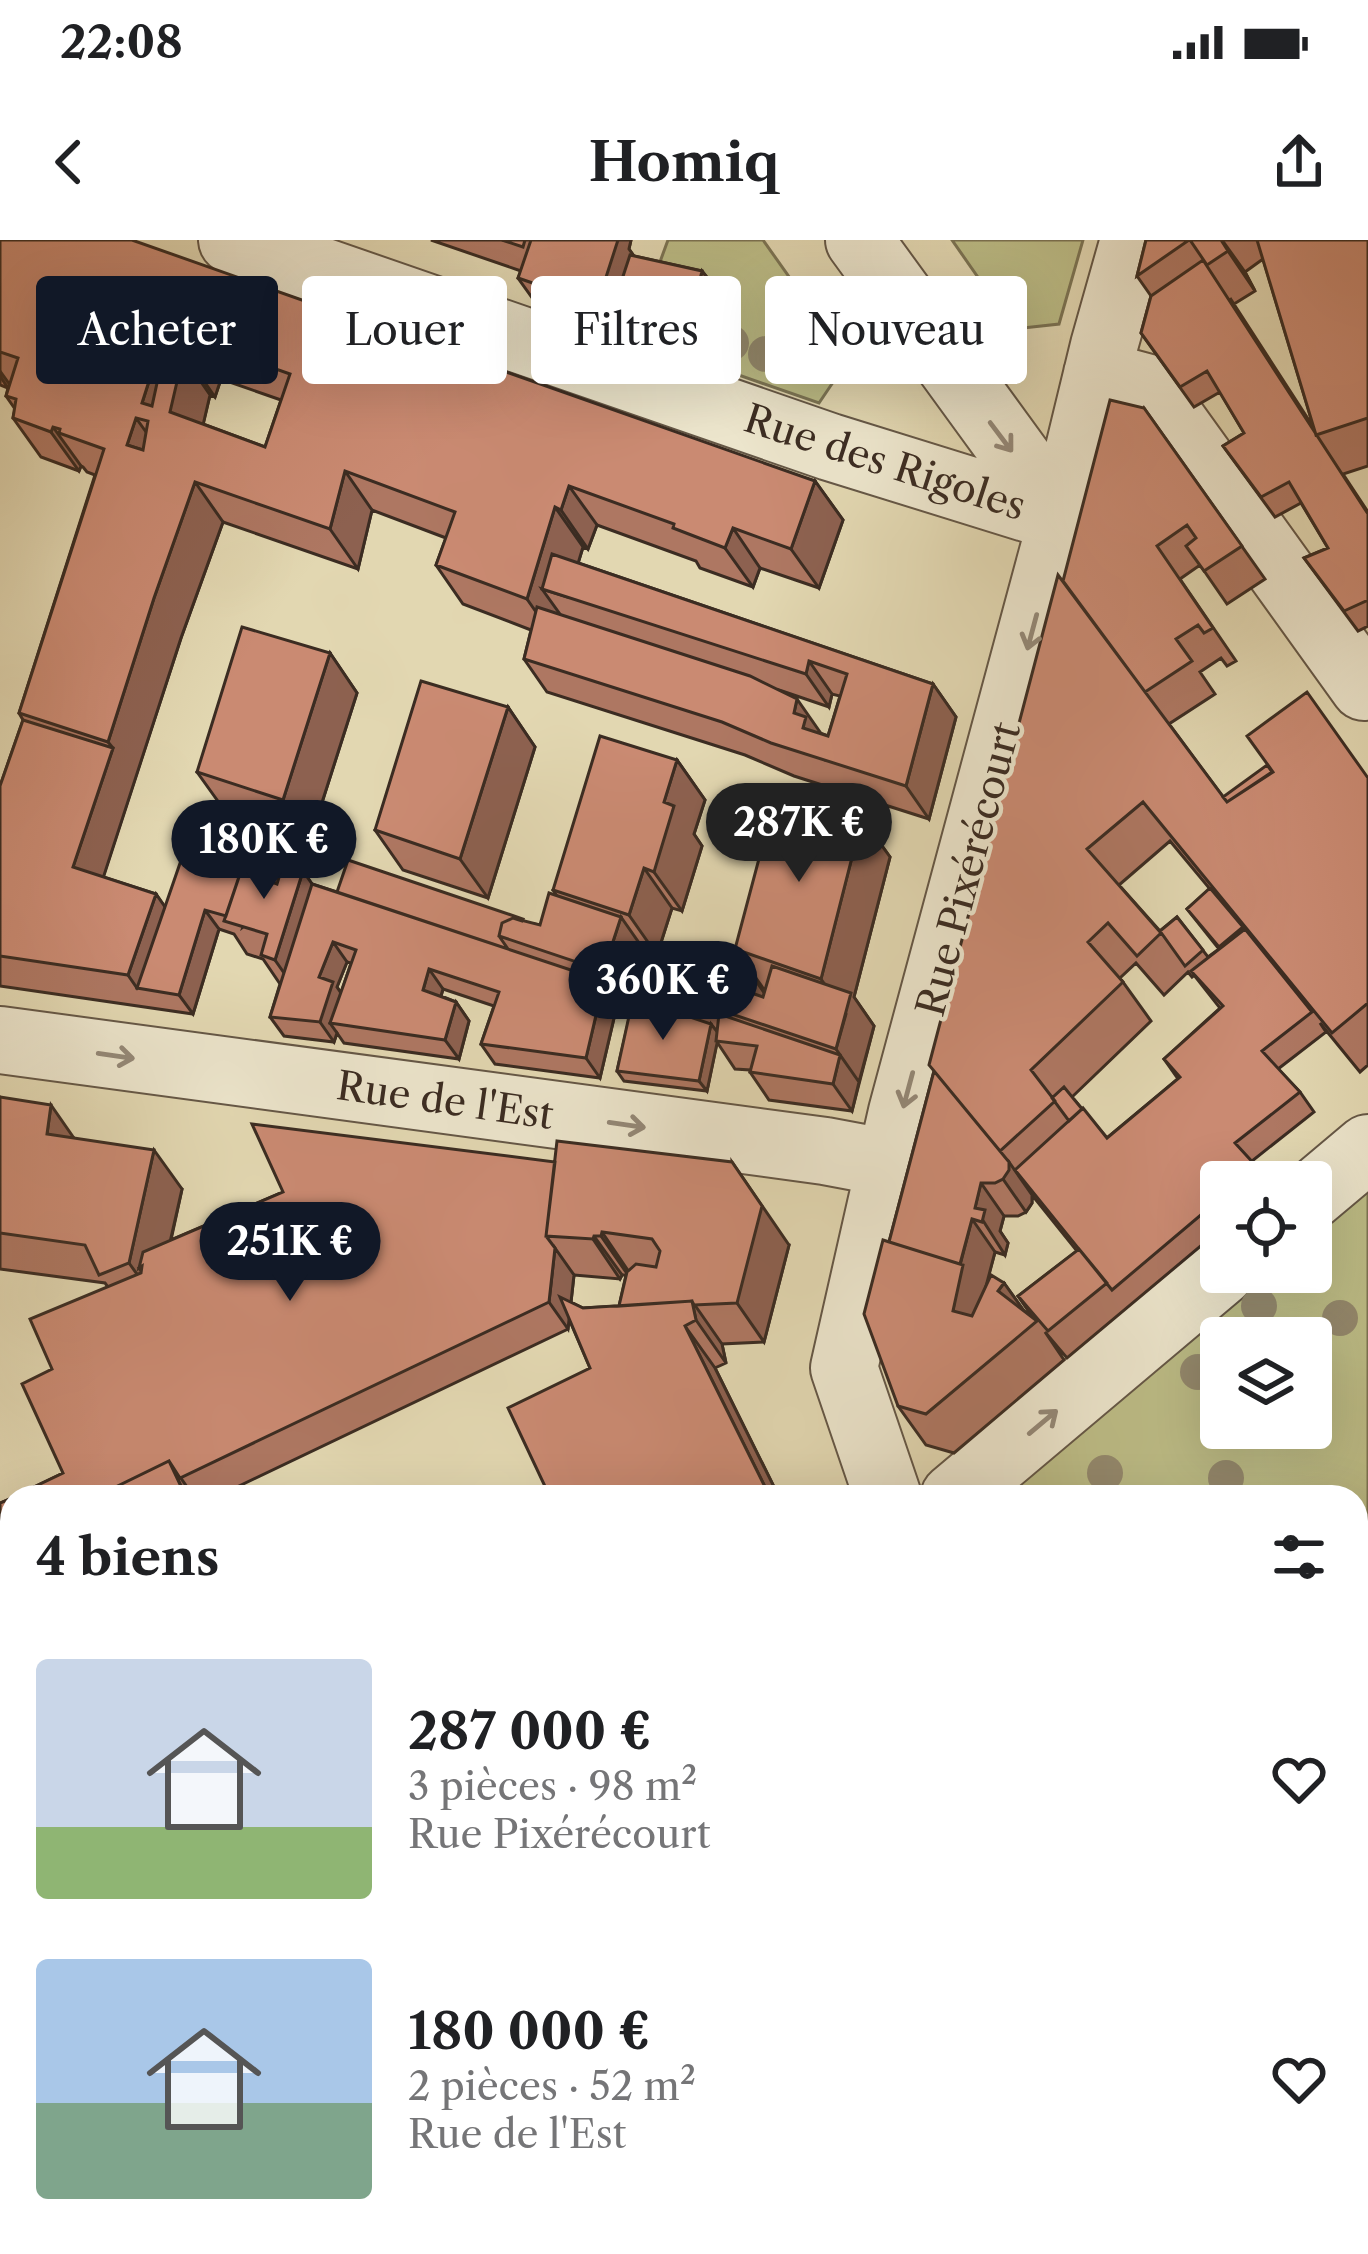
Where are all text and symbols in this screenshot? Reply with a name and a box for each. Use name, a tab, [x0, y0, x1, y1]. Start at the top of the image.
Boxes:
text: 22:08	[60, 14, 183, 70]
icon: back	[36, 129, 102, 195]
text: Homiq	[589, 129, 779, 195]
icon: share	[1266, 129, 1332, 195]
chip: Acheter	[36, 276, 278, 384]
chip: Louer	[302, 276, 507, 384]
chip: Filtres	[531, 276, 741, 384]
chip: Nouveau	[765, 276, 1027, 384]
street label: Rue des Rigoles	[738, 394, 1032, 530]
one-way arrow	[988, 420, 1014, 453]
one-way arrow	[1019, 613, 1041, 651]
street label: Rue Pixérécourt	[906, 717, 1030, 1021]
pin: 287K €	[701, 783, 897, 885]
text: 287K €	[733, 798, 865, 846]
pin: 180K €	[166, 800, 362, 902]
text: 180K €	[198, 815, 330, 863]
pin: 360K €	[565, 941, 761, 1043]
text: 360K €	[596, 956, 730, 1004]
one-way arrow	[96, 1045, 135, 1068]
street label: Rue de l'Est	[334, 1061, 557, 1139]
one-way arrow	[896, 1070, 918, 1108]
one-way arrow	[607, 1114, 646, 1136]
map controls	[1200, 1161, 1332, 1449]
button: locate	[1200, 1161, 1332, 1293]
pin: 251K €	[192, 1202, 388, 1304]
text: 251K €	[227, 1217, 353, 1265]
button: layers	[1200, 1317, 1332, 1449]
one-way arrow	[1027, 1408, 1058, 1436]
icon: filters	[1266, 1524, 1332, 1590]
text: 4 biens	[36, 1526, 219, 1588]
text: 287 000 €	[408, 1700, 652, 1762]
icon: home	[132, 1707, 276, 1851]
icon: heart	[1266, 1746, 1332, 1812]
text: 3 pièces · 98 m²	[408, 1762, 697, 1810]
text: Rue Pixérécourt	[408, 1810, 710, 1858]
text: 180 000 €	[408, 2000, 650, 2062]
icon: home	[132, 2007, 276, 2151]
icon: heart	[1266, 2046, 1332, 2112]
text: 2 pièces · 52 m²	[408, 2062, 696, 2110]
text: Rue de l'Est	[408, 2110, 626, 2158]

